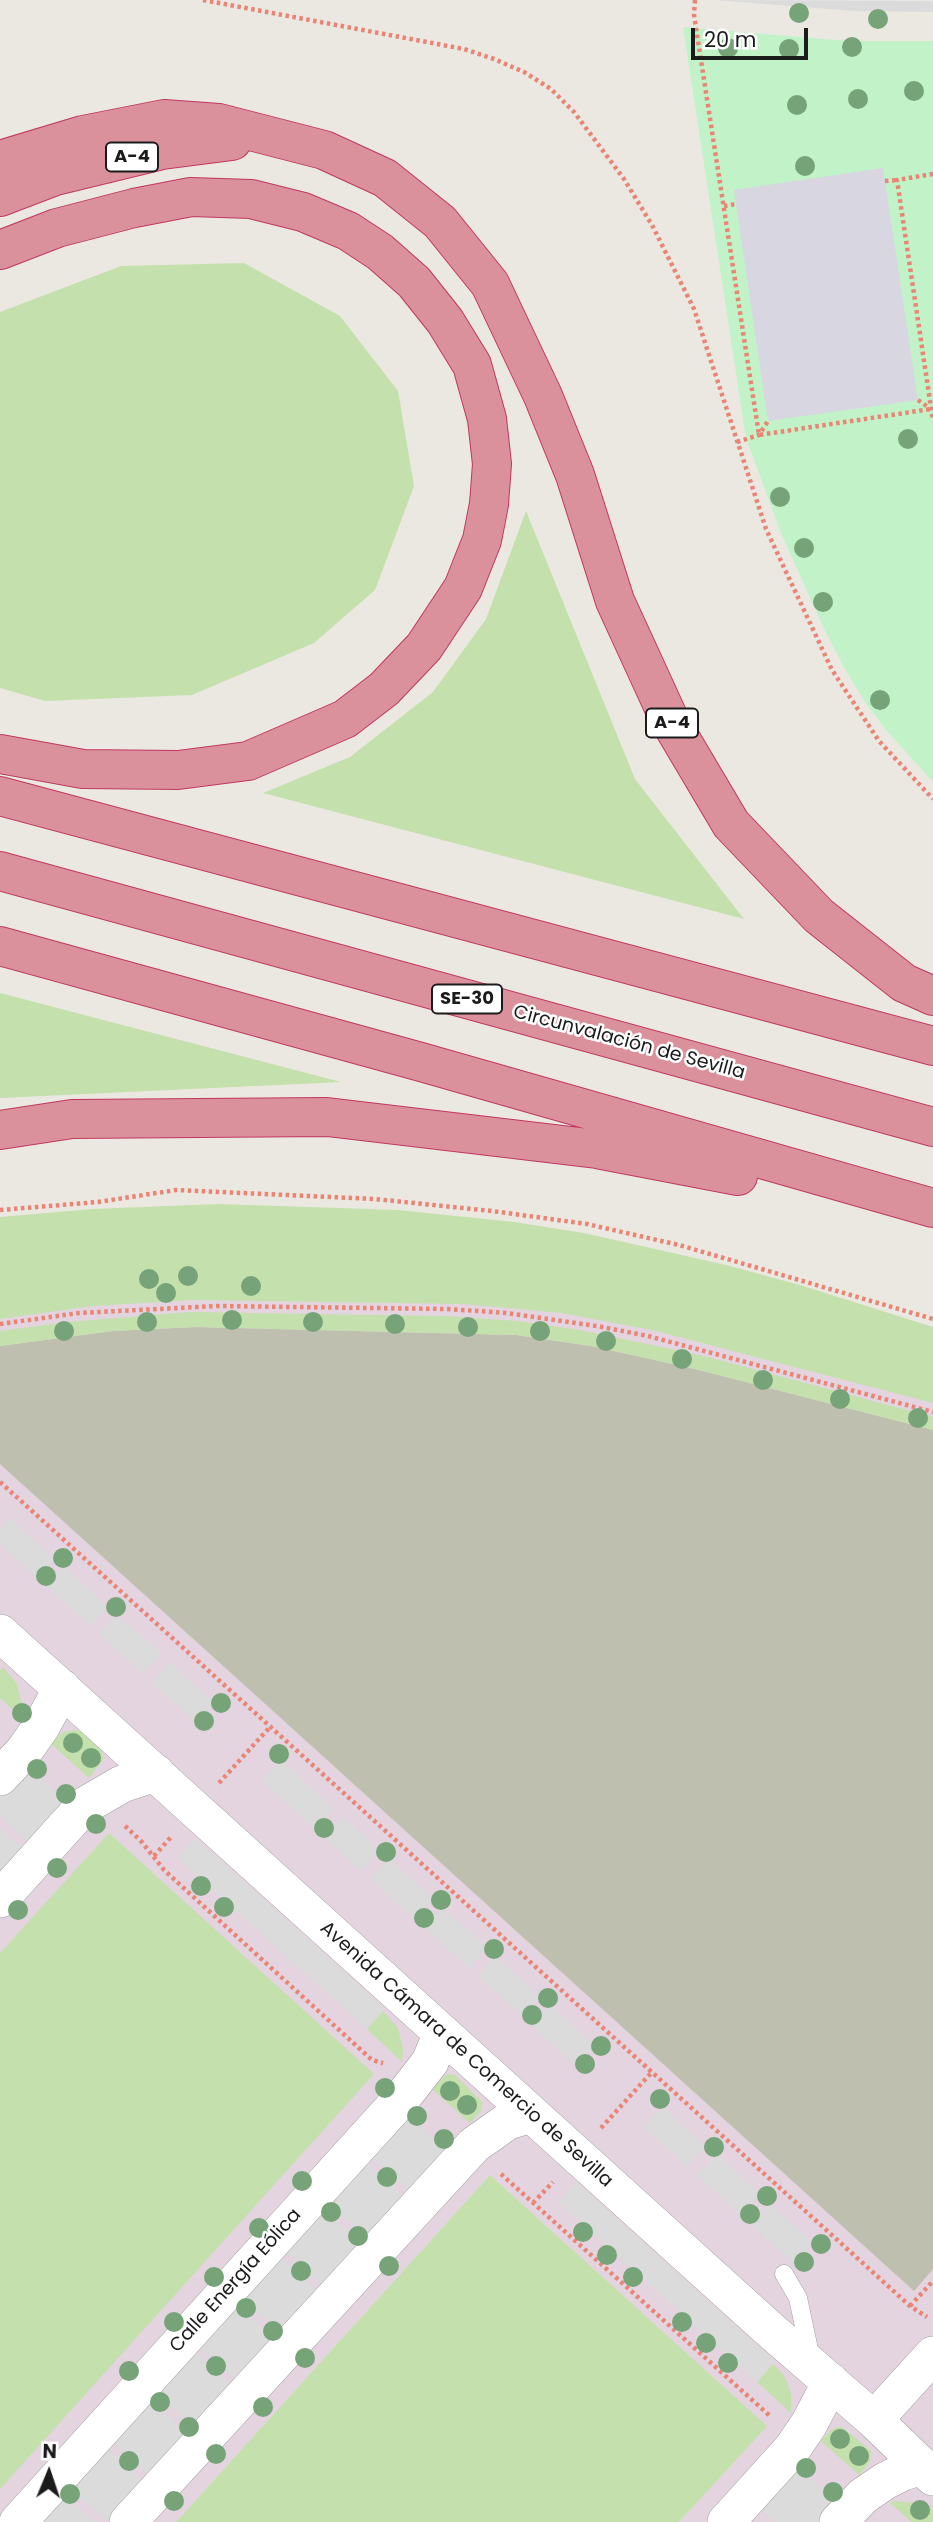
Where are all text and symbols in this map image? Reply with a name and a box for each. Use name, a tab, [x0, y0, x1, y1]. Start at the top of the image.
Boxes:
scale bar	[695, 14, 812, 58]
text: 20 m	[704, 25, 757, 54]
road number: A-4	[106, 142, 158, 172]
road number: A-4	[646, 708, 698, 738]
road number: SE-30	[432, 984, 502, 1014]
street label: Circunvalación de Sevilla	[511, 1001, 747, 1085]
street label: Avenida Cámara de Comercio de Sevilla	[315, 1917, 617, 2193]
street label: Calle Energía Eólica	[165, 2204, 307, 2358]
north arrow	[14, 2438, 84, 2508]
text: N	[42, 2438, 57, 2465]

